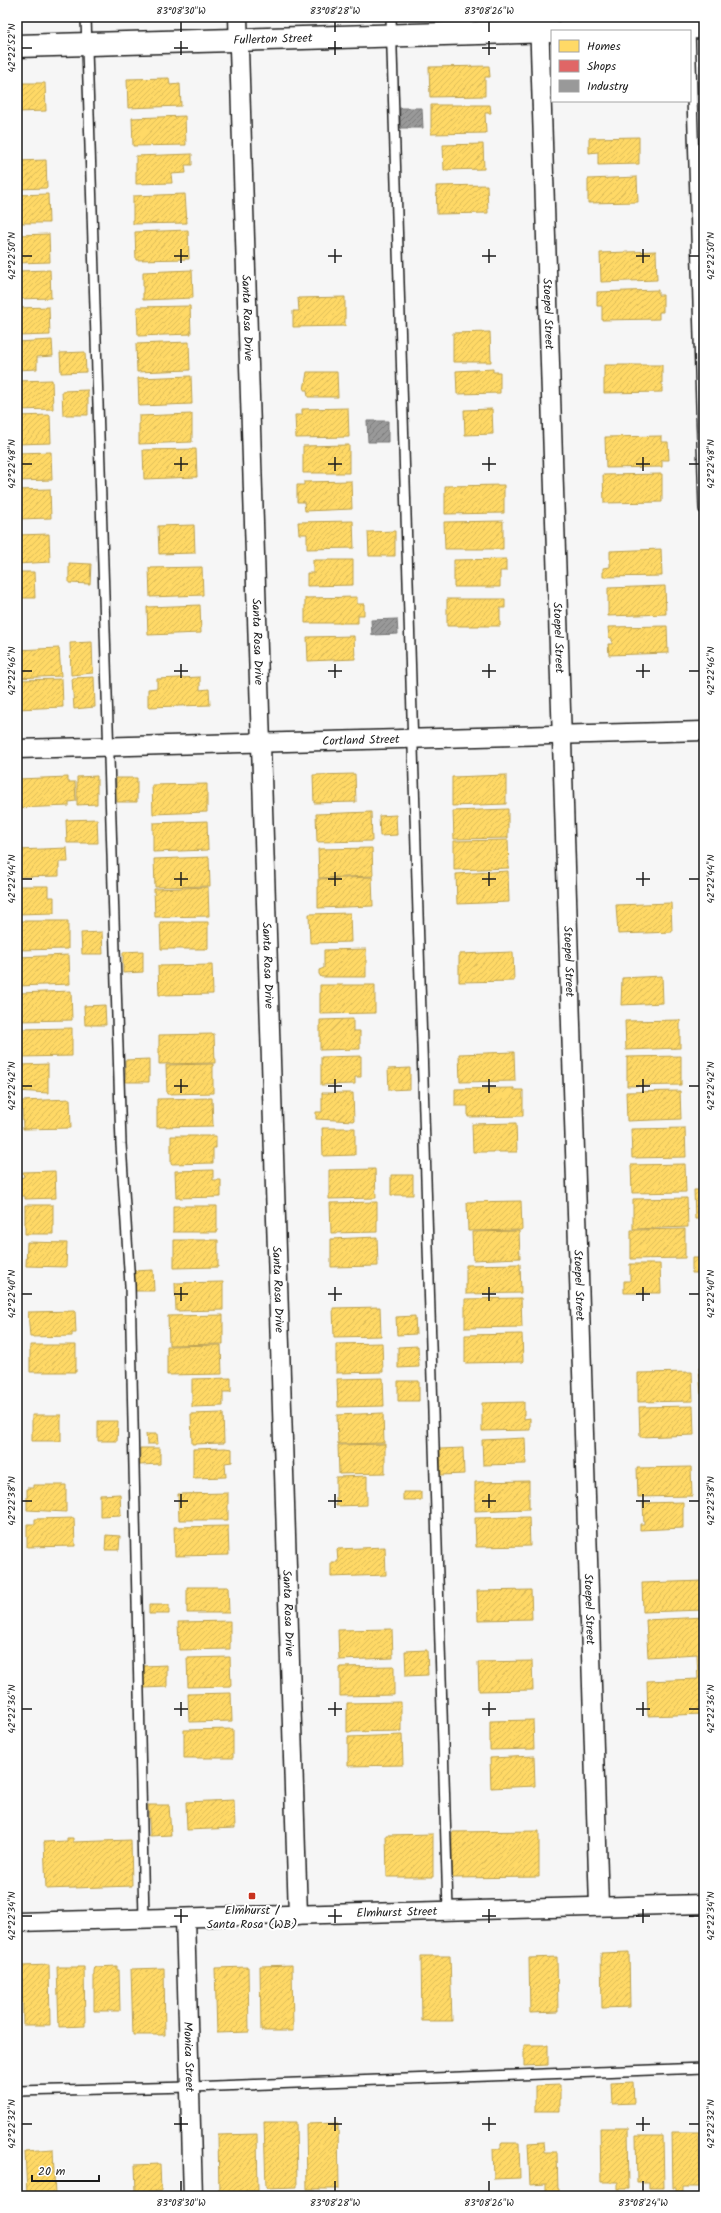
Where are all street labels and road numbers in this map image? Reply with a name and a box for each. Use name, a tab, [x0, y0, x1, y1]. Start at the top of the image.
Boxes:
street label: Fullerton Street	[233, 28, 313, 49]
street label: Santa Rosa Drive	[237, 274, 258, 362]
street label: Stoepel Street	[538, 278, 559, 350]
street label: Santa Rosa Drive	[247, 598, 269, 686]
street label: Stoepel Street	[548, 602, 569, 674]
street label: Cortland Street	[322, 729, 400, 751]
street label: Santa Rosa Drive	[257, 922, 279, 1010]
street label: Stoepel Street	[558, 926, 580, 998]
street label: Santa Rosa Drive	[267, 1246, 289, 1334]
street label: Stoepel Street	[569, 1249, 590, 1322]
street label: Santa Rosa Drive	[278, 1570, 299, 1657]
street label: Stoepel Street	[579, 1573, 600, 1645]
street label: Elmhurst Street	[356, 1901, 438, 1923]
street label: Monica Street	[178, 2021, 200, 2093]

